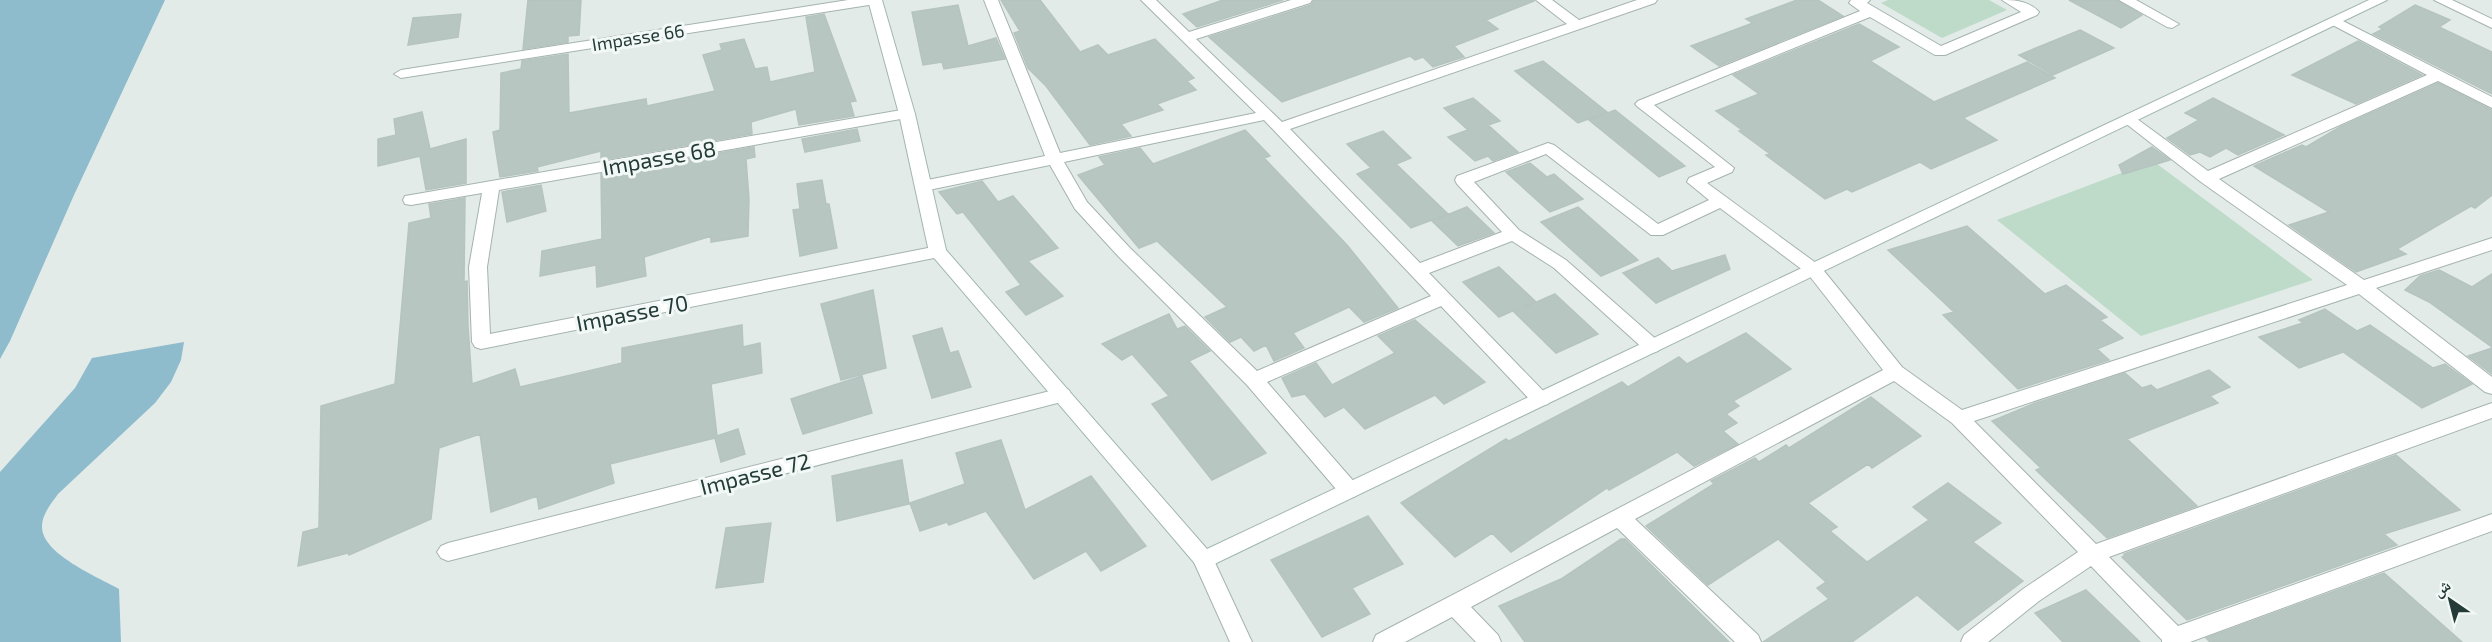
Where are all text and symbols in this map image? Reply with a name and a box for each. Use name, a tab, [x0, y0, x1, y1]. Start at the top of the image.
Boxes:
street label: Impasse 66	[590, 19, 686, 55]
street label: Impasse 68	[600, 134, 718, 180]
street label: Impasse 70	[574, 288, 690, 336]
street label: Impasse 72	[697, 447, 813, 499]
north arrow	[2420, 570, 2480, 630]
text: ش	[2429, 575, 2454, 601]

